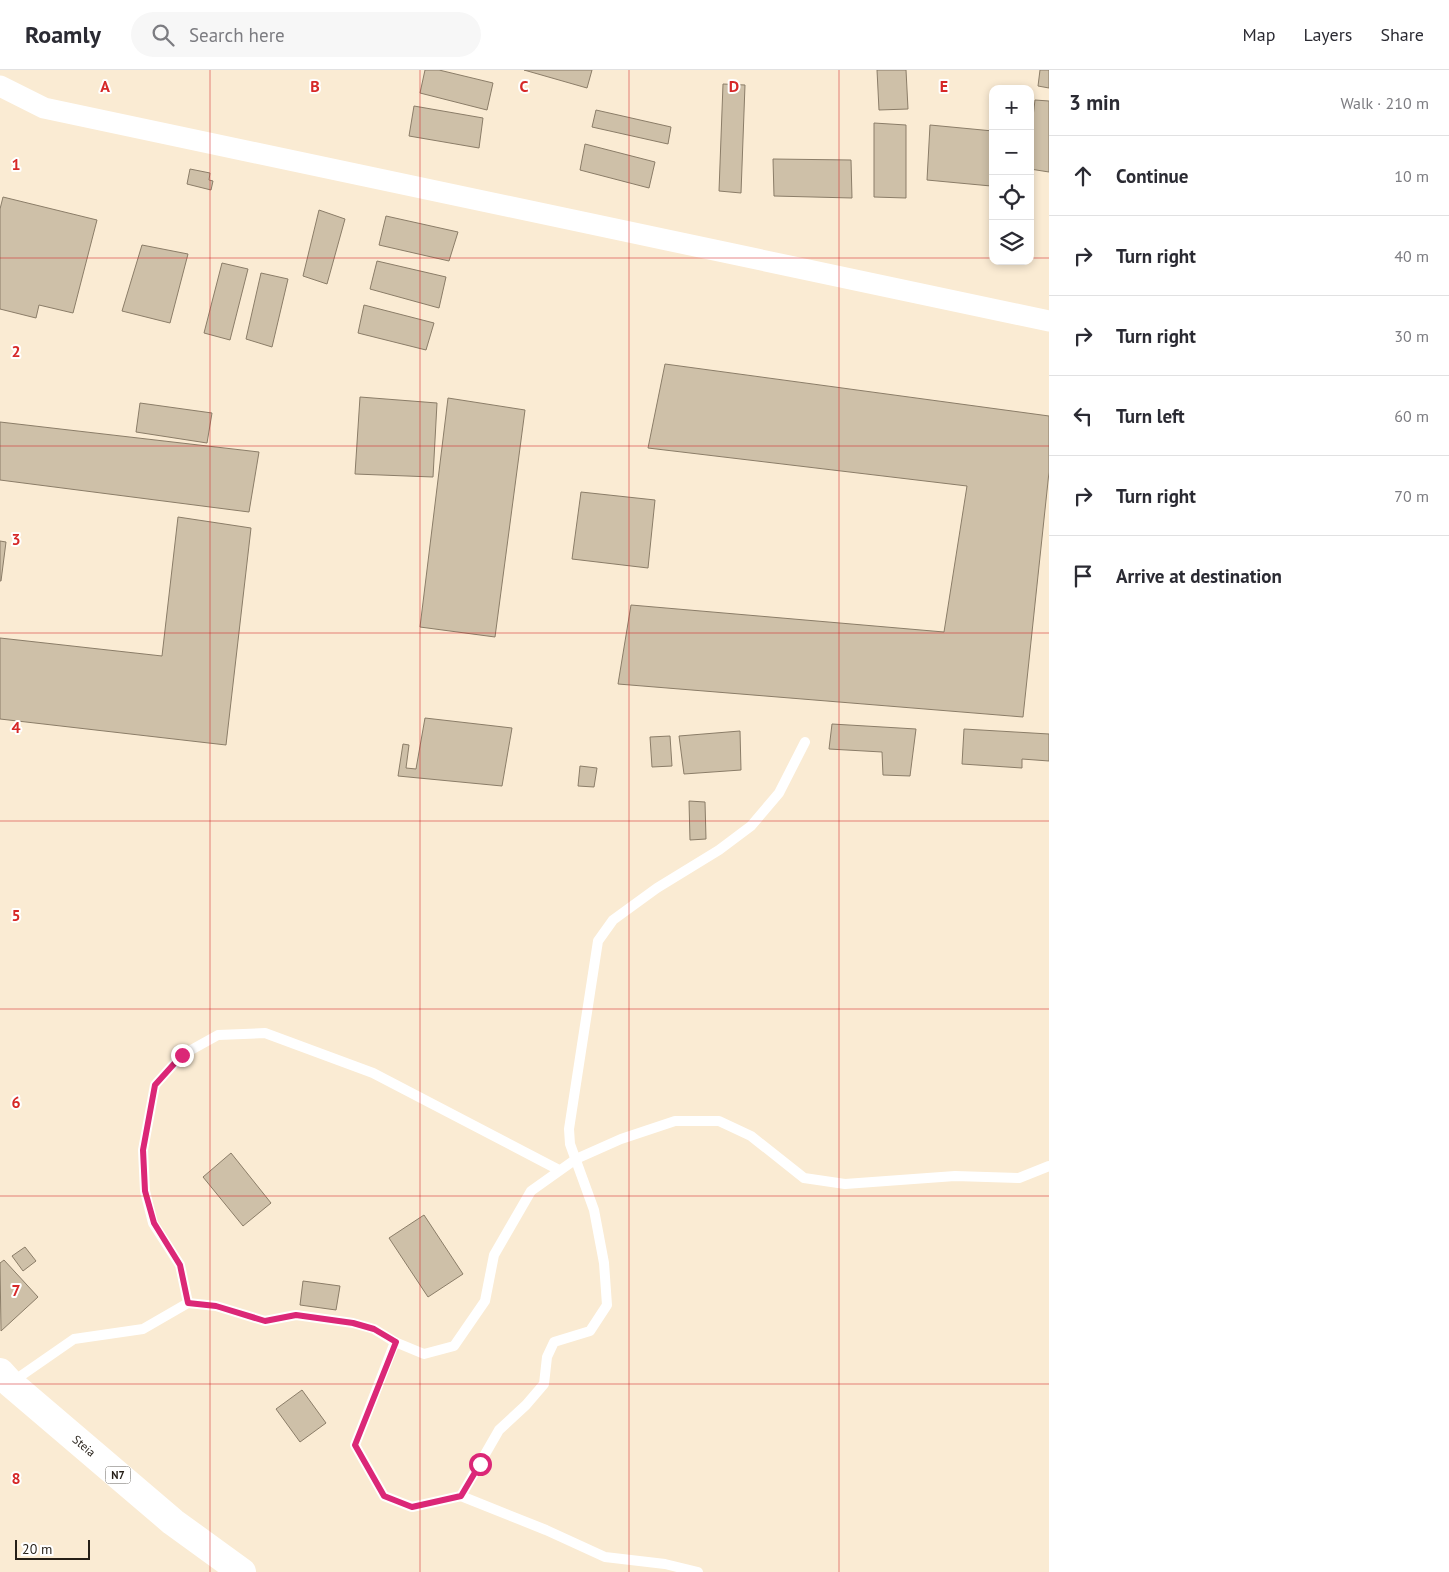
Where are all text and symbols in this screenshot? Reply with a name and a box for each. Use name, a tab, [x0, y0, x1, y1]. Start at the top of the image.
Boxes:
search box	[131, 12, 481, 57]
text: Roamly	[25, 19, 101, 50]
icon: search	[149, 21, 177, 49]
text: Search here	[189, 23, 285, 47]
text: Map	[1243, 23, 1275, 46]
text: Layers	[1303, 23, 1352, 46]
text: Share	[1380, 23, 1424, 46]
text: A	[100, 76, 110, 96]
text: B	[310, 76, 320, 96]
text: C	[520, 76, 529, 96]
text: D	[729, 76, 739, 96]
text: E	[940, 76, 948, 96]
map controls	[989, 85, 1034, 265]
button: +	[989, 85, 1034, 130]
text: 3 min	[1069, 89, 1120, 116]
text: Walk · 210 m	[1340, 93, 1429, 113]
button: −	[989, 130, 1034, 175]
text: 1	[11, 154, 21, 174]
icon: ahead	[1069, 162, 1097, 190]
text: Continue	[1116, 164, 1188, 188]
text: 10 m	[1394, 166, 1429, 186]
button: locate	[989, 175, 1034, 220]
button: layers	[989, 220, 1034, 265]
icon: right	[1069, 242, 1097, 270]
text: Turn right	[1116, 244, 1196, 268]
text: 40 m	[1394, 246, 1429, 266]
icon: right	[1069, 322, 1097, 350]
text: Turn right	[1116, 324, 1196, 348]
text: 30 m	[1394, 326, 1429, 346]
text: 2	[11, 341, 21, 361]
icon: left	[1069, 402, 1097, 430]
text: Turn left	[1116, 404, 1185, 428]
text: 60 m	[1394, 406, 1429, 426]
icon: right	[1069, 482, 1097, 510]
text: Turn right	[1116, 484, 1196, 508]
text: 70 m	[1394, 486, 1429, 506]
text: 3	[11, 529, 21, 549]
icon: arrive	[1069, 562, 1097, 590]
text: Arrive at destination	[1116, 564, 1282, 588]
text: 4	[11, 717, 21, 737]
text: 5	[11, 905, 21, 925]
route end	[171, 1044, 194, 1067]
text: 6	[11, 1092, 21, 1112]
text: 7	[11, 1280, 21, 1300]
street label: Steia	[70, 1432, 99, 1460]
route start	[469, 1453, 492, 1476]
road number: N7	[106, 1466, 130, 1484]
text: 8	[11, 1468, 21, 1488]
scale bar	[15, 1537, 90, 1560]
text: 20 m	[22, 1540, 52, 1558]

